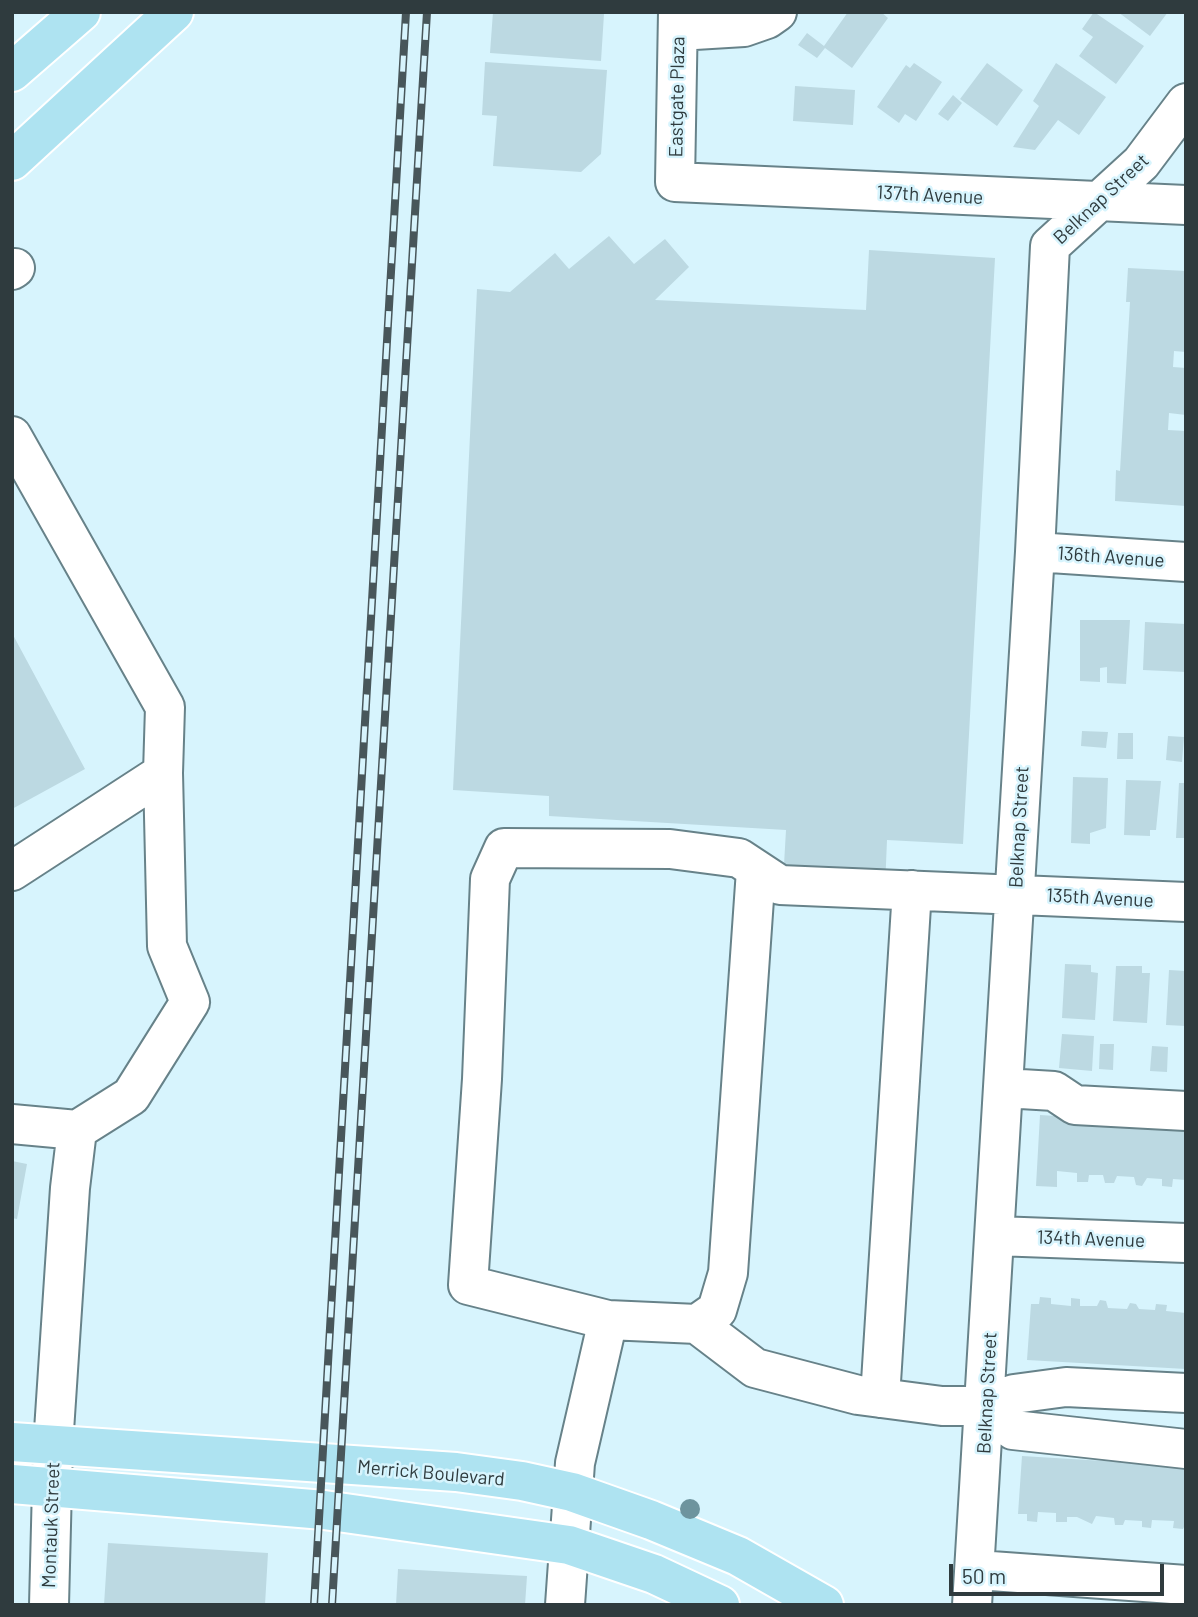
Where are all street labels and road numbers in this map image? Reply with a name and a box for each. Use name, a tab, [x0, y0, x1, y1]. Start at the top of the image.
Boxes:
street label: Eastgate Plaza	[665, 36, 689, 158]
street label: Belknap Street	[1049, 149, 1153, 249]
street label: 137th Avenue	[876, 181, 984, 209]
street label: 136th Avenue	[1057, 542, 1165, 572]
street label: Belknap Street	[1004, 765, 1034, 889]
street label: 135th Avenue	[1046, 884, 1154, 912]
street label: 134th Avenue	[1037, 1226, 1145, 1252]
street label: Belknap Street	[972, 1331, 1002, 1455]
street label: Merrick Boulevard	[356, 1455, 506, 1491]
street label: Montauk Street	[37, 1462, 65, 1588]

